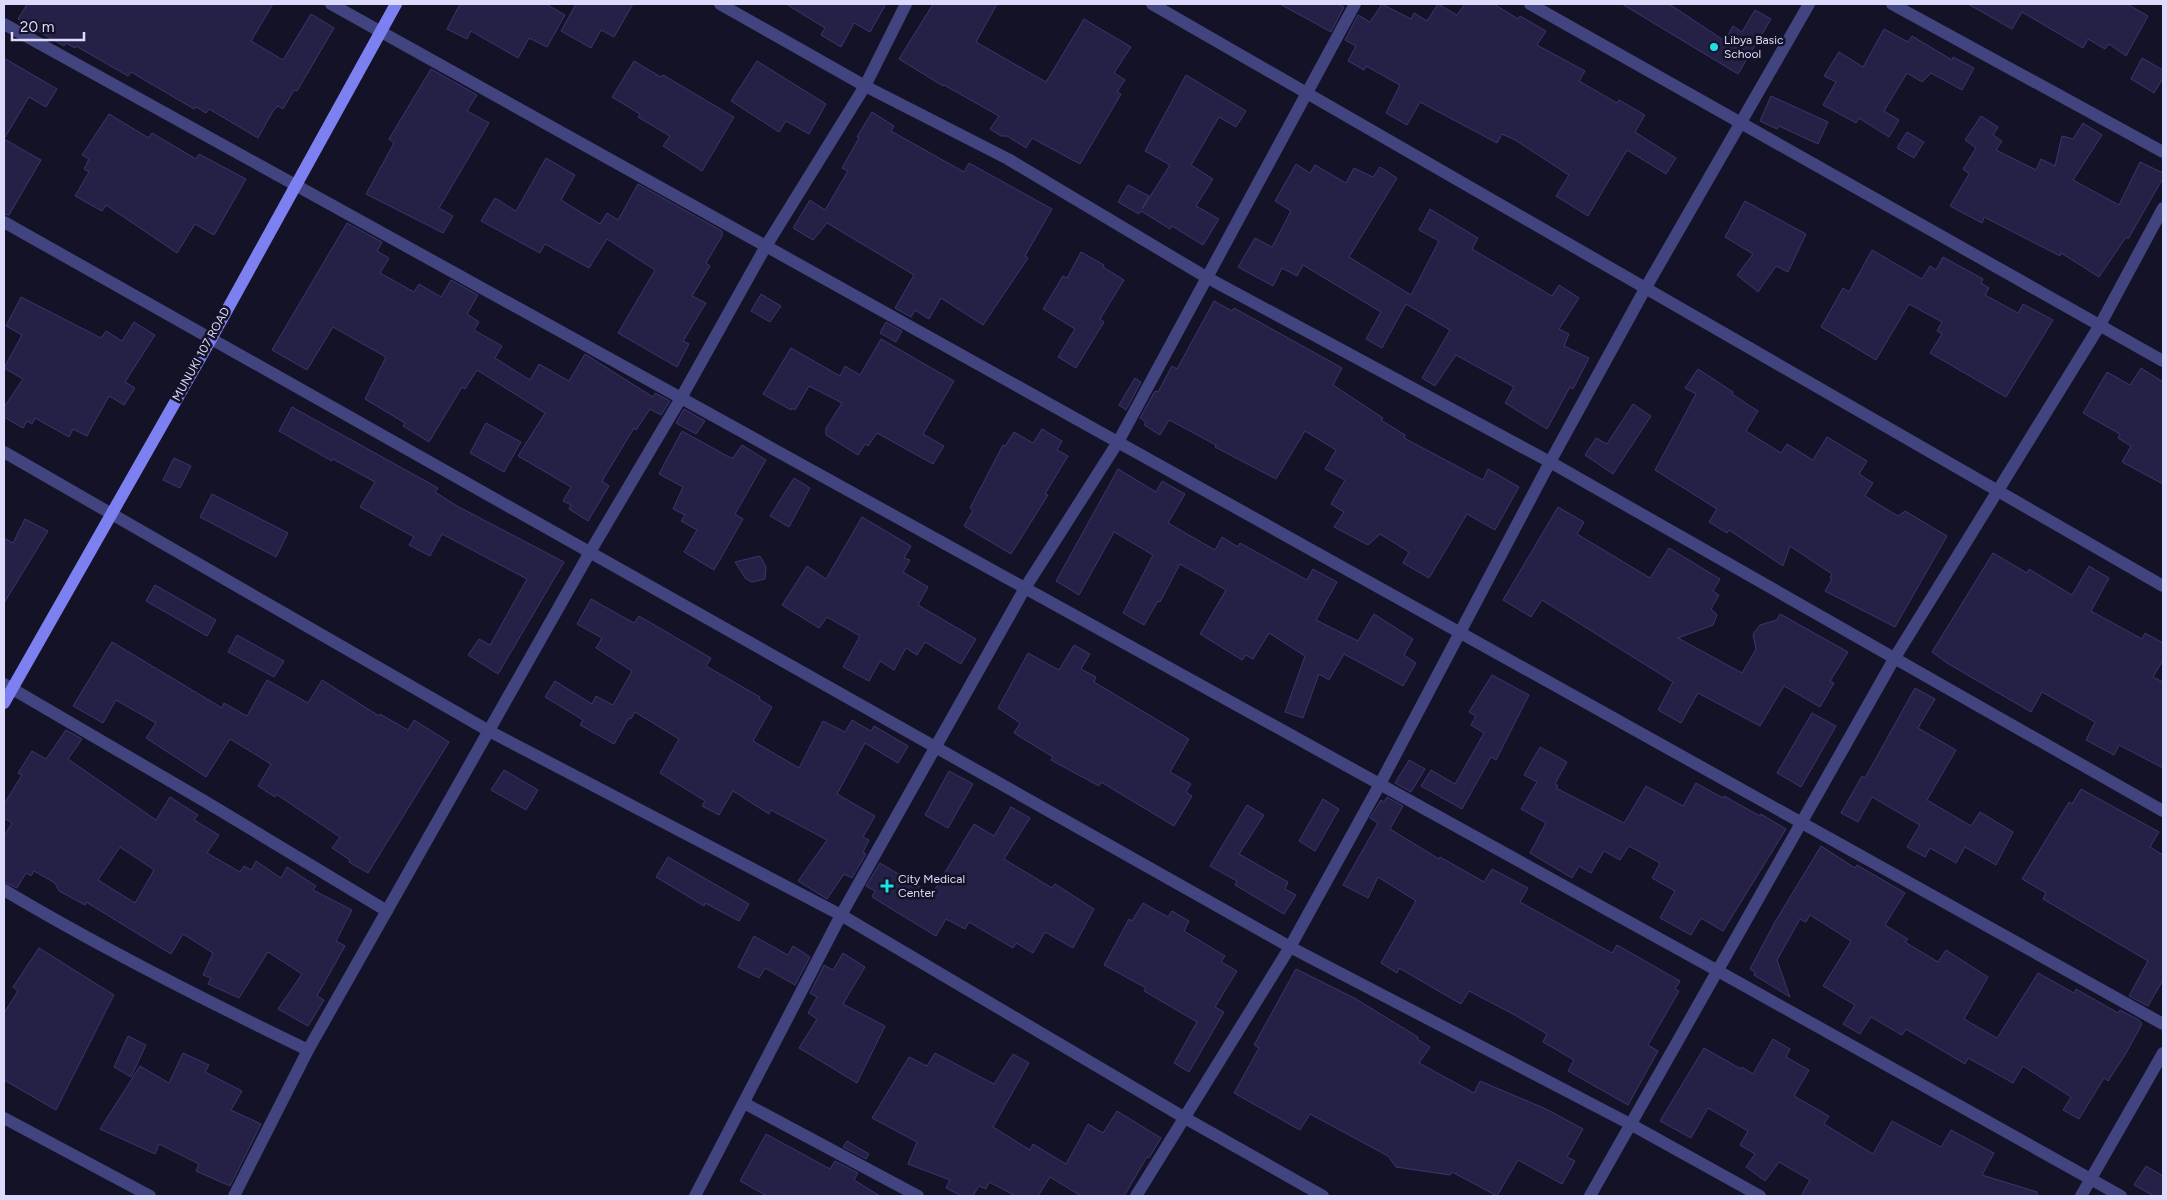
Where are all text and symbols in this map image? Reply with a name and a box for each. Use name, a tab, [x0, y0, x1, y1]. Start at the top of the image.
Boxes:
scale bar	[12, 10, 85, 42]
text: 20 m	[20, 18, 54, 36]
place label: Libya Basic School	[1724, 33, 1784, 61]
marker: Libya Basic School	[1708, 41, 1720, 53]
street label: MUNUKI 107 ROAD	[169, 305, 233, 403]
place label: City Medical Center	[898, 872, 965, 900]
marker: City Medical Center	[880, 879, 894, 893]

